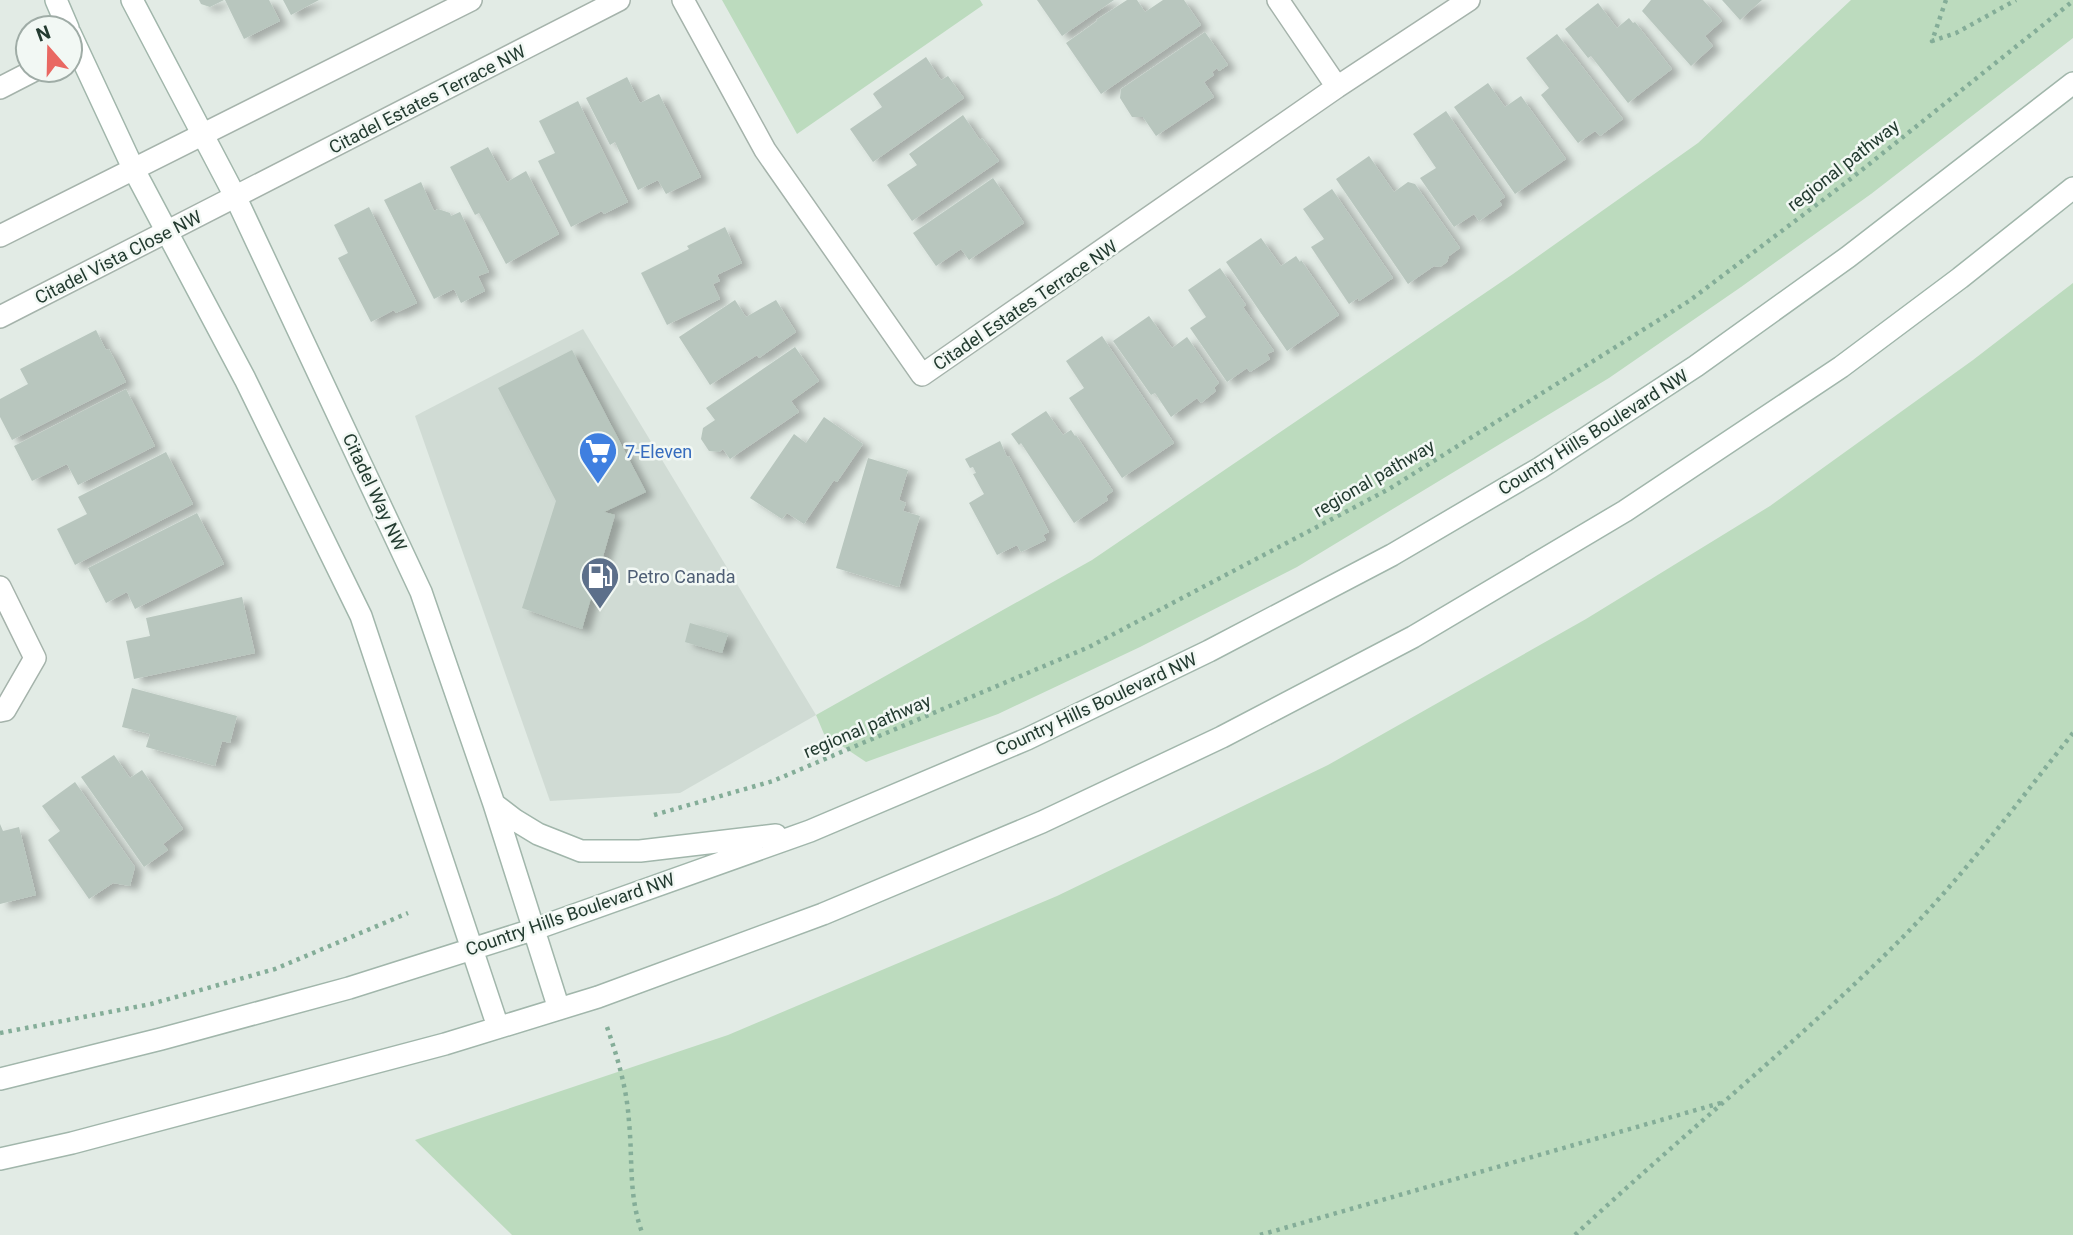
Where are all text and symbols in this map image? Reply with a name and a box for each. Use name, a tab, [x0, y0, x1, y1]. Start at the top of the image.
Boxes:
north arrow	[14, 14, 84, 84]
text: N	[33, 20, 54, 47]
street label: Citadel Estates Terrace NW	[325, 40, 529, 158]
street label: regional pathway	[1783, 115, 1904, 215]
street label: Citadel Vista Close NW	[31, 206, 205, 308]
street label: Citadel Estates Terrace NW	[929, 235, 1121, 375]
street label: Country Hills Boulevard NW	[1494, 365, 1692, 499]
street label: Citadel Way NW	[339, 430, 411, 554]
supermarket icon: 7-Eleven	[577, 430, 619, 485]
street label: regional pathway	[1310, 435, 1439, 521]
place label: 7-Eleven	[625, 441, 692, 462]
fuel station icon: Petro Canada	[579, 555, 621, 610]
place label: Petro Canada	[627, 566, 736, 587]
street label: Country Hills Boulevard NW	[992, 648, 1200, 760]
street label: regional pathway	[800, 690, 934, 762]
street label: Country Hills Boulevard NW	[463, 868, 677, 960]

